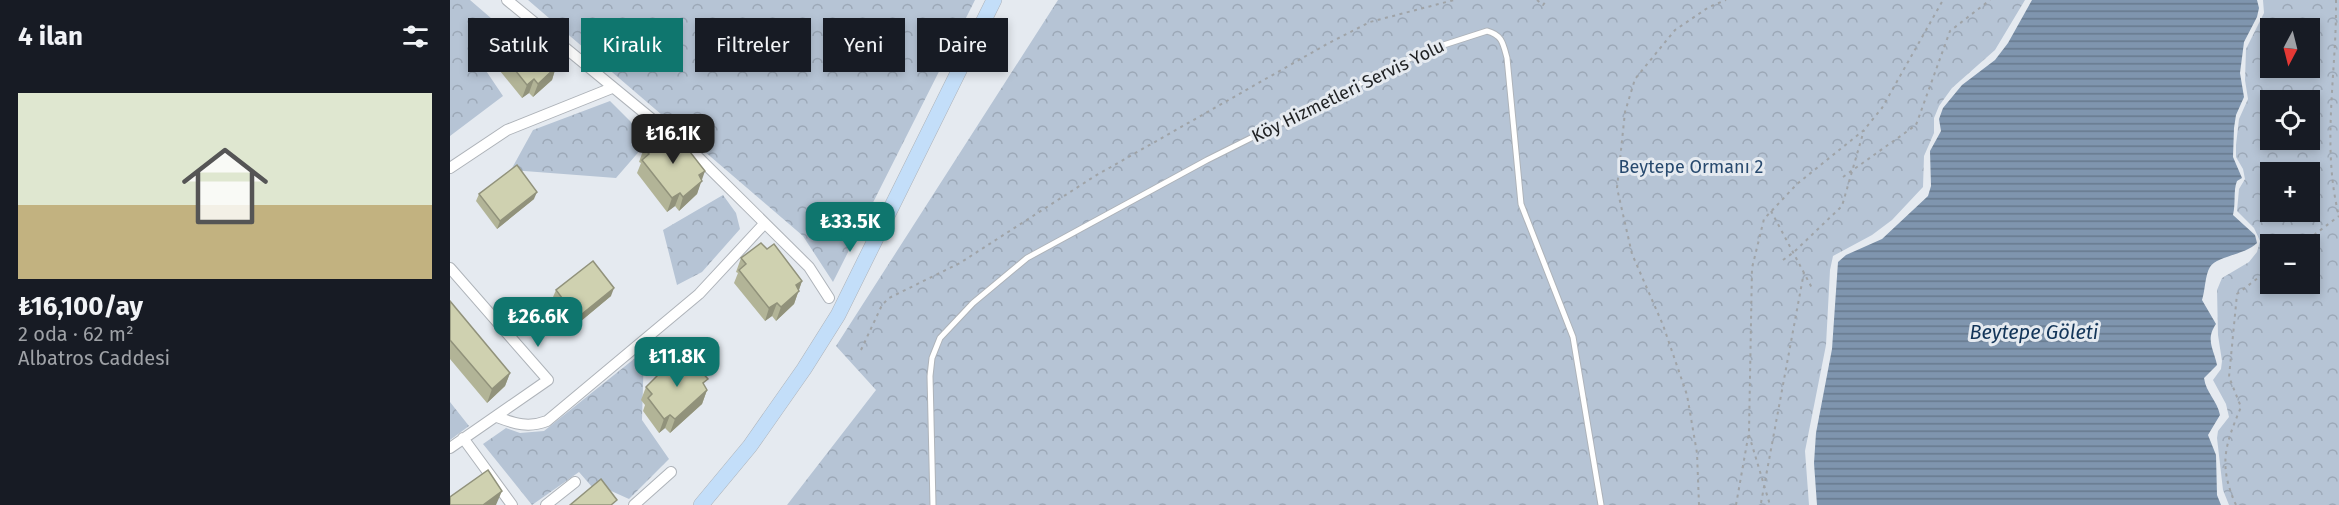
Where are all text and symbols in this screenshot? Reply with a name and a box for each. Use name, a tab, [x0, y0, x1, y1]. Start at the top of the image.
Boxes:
chip: Satılık	[468, 18, 569, 72]
chip: Kiralık	[581, 18, 683, 72]
chip: Filtreler	[695, 18, 811, 72]
chip: Yeni	[823, 18, 905, 72]
chip: Daire	[917, 18, 1008, 72]
north arrow	[2260, 18, 2320, 78]
map controls	[2260, 18, 2320, 294]
icon: filters	[399, 20, 432, 53]
text: 4 ilan	[18, 21, 83, 52]
street label: Köy Hizmetleri Servis Yolu	[1248, 35, 1448, 147]
button: locate	[2260, 90, 2320, 150]
pin: ₺16.1K	[624, 114, 722, 165]
text: ₺16.1K	[645, 121, 701, 145]
icon: home	[171, 132, 279, 240]
park label: Beytepe Ormanı 2	[1619, 156, 1763, 178]
button: +	[2260, 162, 2320, 222]
pin: ₺33.5K	[801, 202, 899, 253]
text: ₺33.5K	[820, 209, 880, 233]
button: −	[2260, 234, 2320, 294]
text: ₺16,100/ay	[18, 291, 143, 322]
pin: ₺26.6K	[489, 297, 587, 348]
text: ₺26.6K	[507, 304, 569, 328]
water label: Beytepe Göleti	[1970, 320, 2099, 344]
text: 2 oda · 62 m²	[18, 322, 134, 346]
pin: ₺11.8K	[628, 337, 726, 388]
text: ₺11.8K	[649, 344, 706, 368]
text: Albatros Caddesi	[18, 346, 170, 370]

